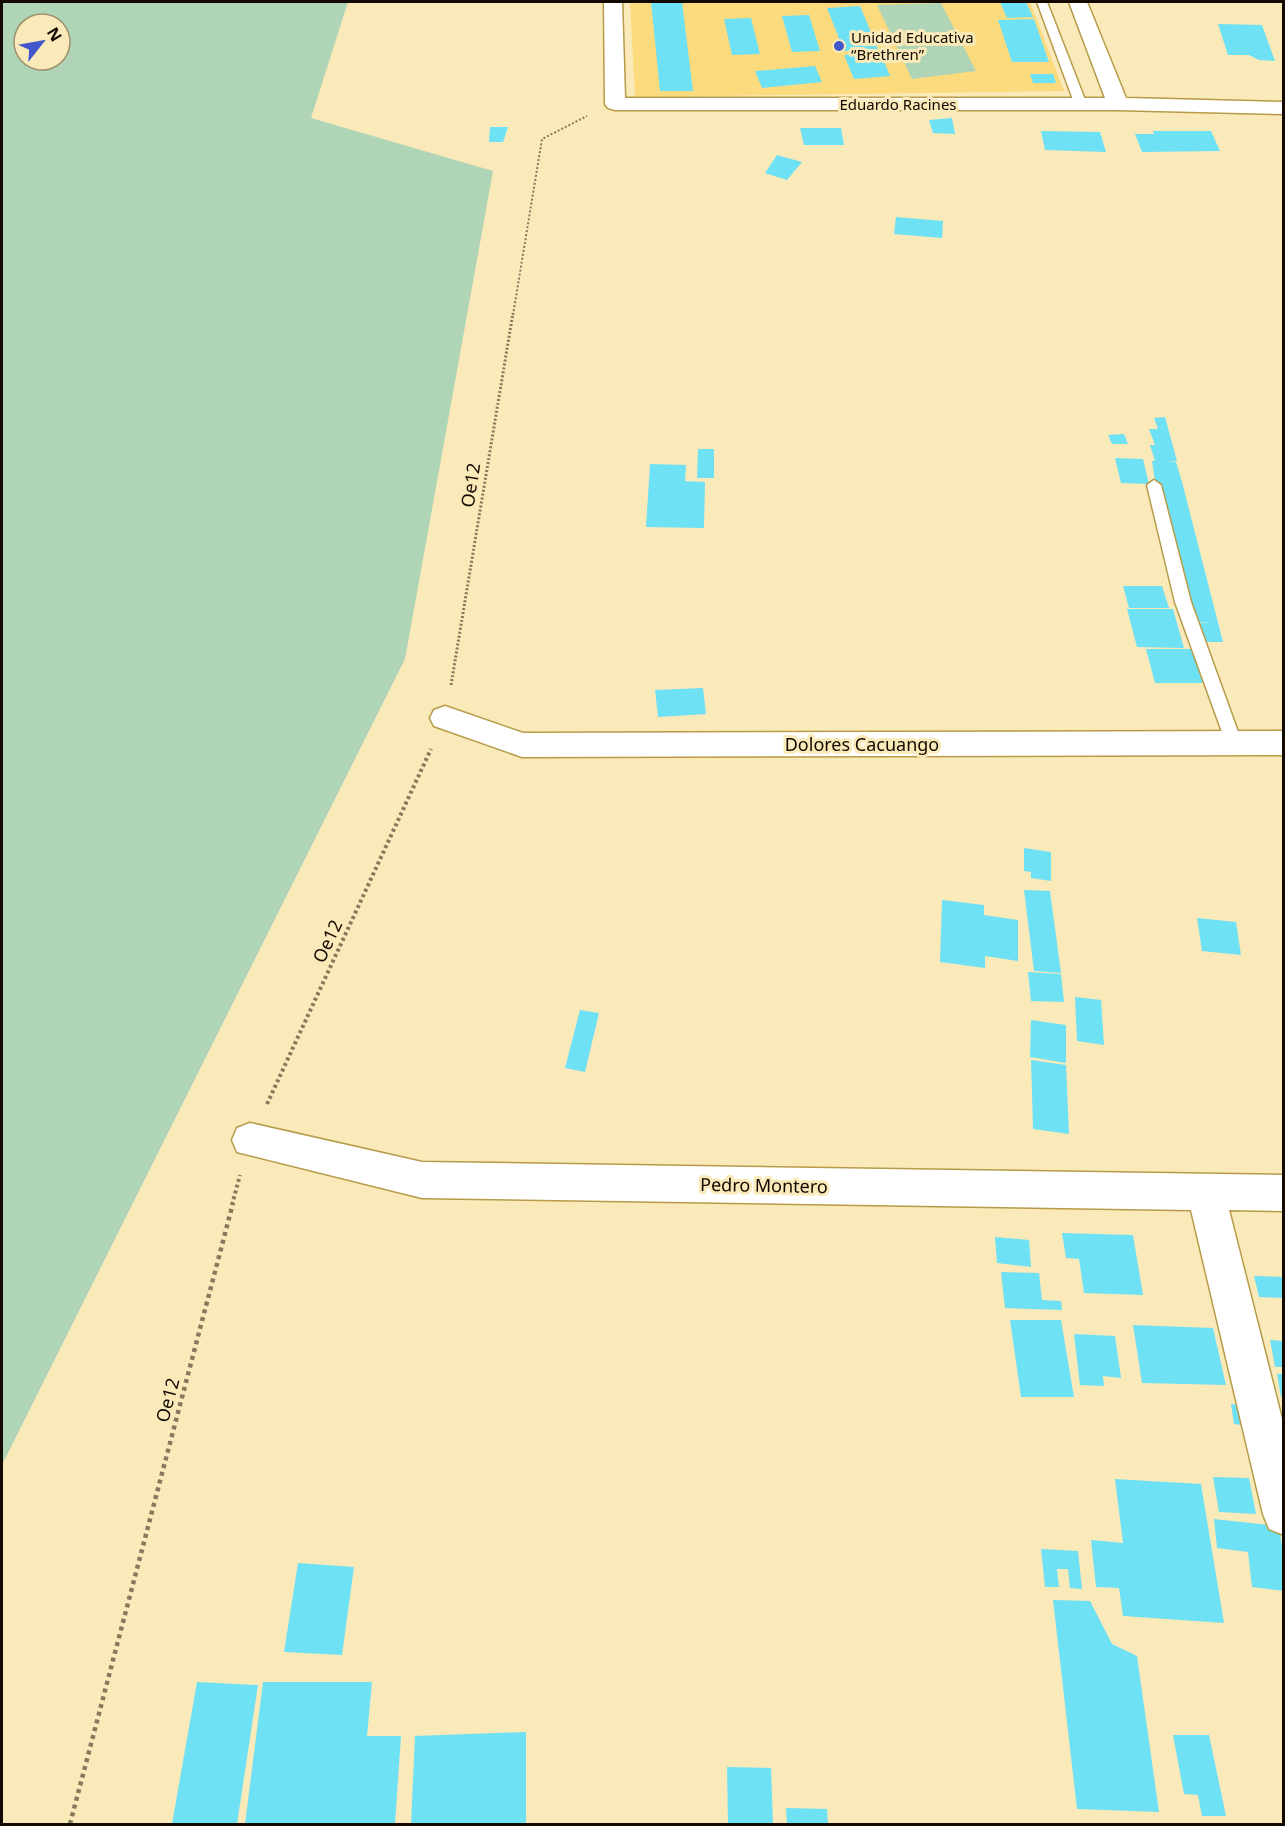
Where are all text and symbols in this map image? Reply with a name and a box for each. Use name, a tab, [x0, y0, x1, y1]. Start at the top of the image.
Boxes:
north arrow	[12, 12, 72, 72]
text: N	[42, 23, 68, 46]
place label: Unidad Educativa “Brethren”	[851, 27, 974, 64]
marker: Unidad Educativa “Brethren”	[832, 39, 846, 53]
street label: Eduardo Racines	[839, 94, 957, 114]
street label: Oe12	[455, 461, 485, 509]
street label: Dolores Cacuango	[785, 732, 939, 756]
street label: Oe12	[307, 916, 347, 966]
street label: Pedro Montero	[700, 1172, 828, 1198]
street label: Oe12	[150, 1375, 184, 1425]

